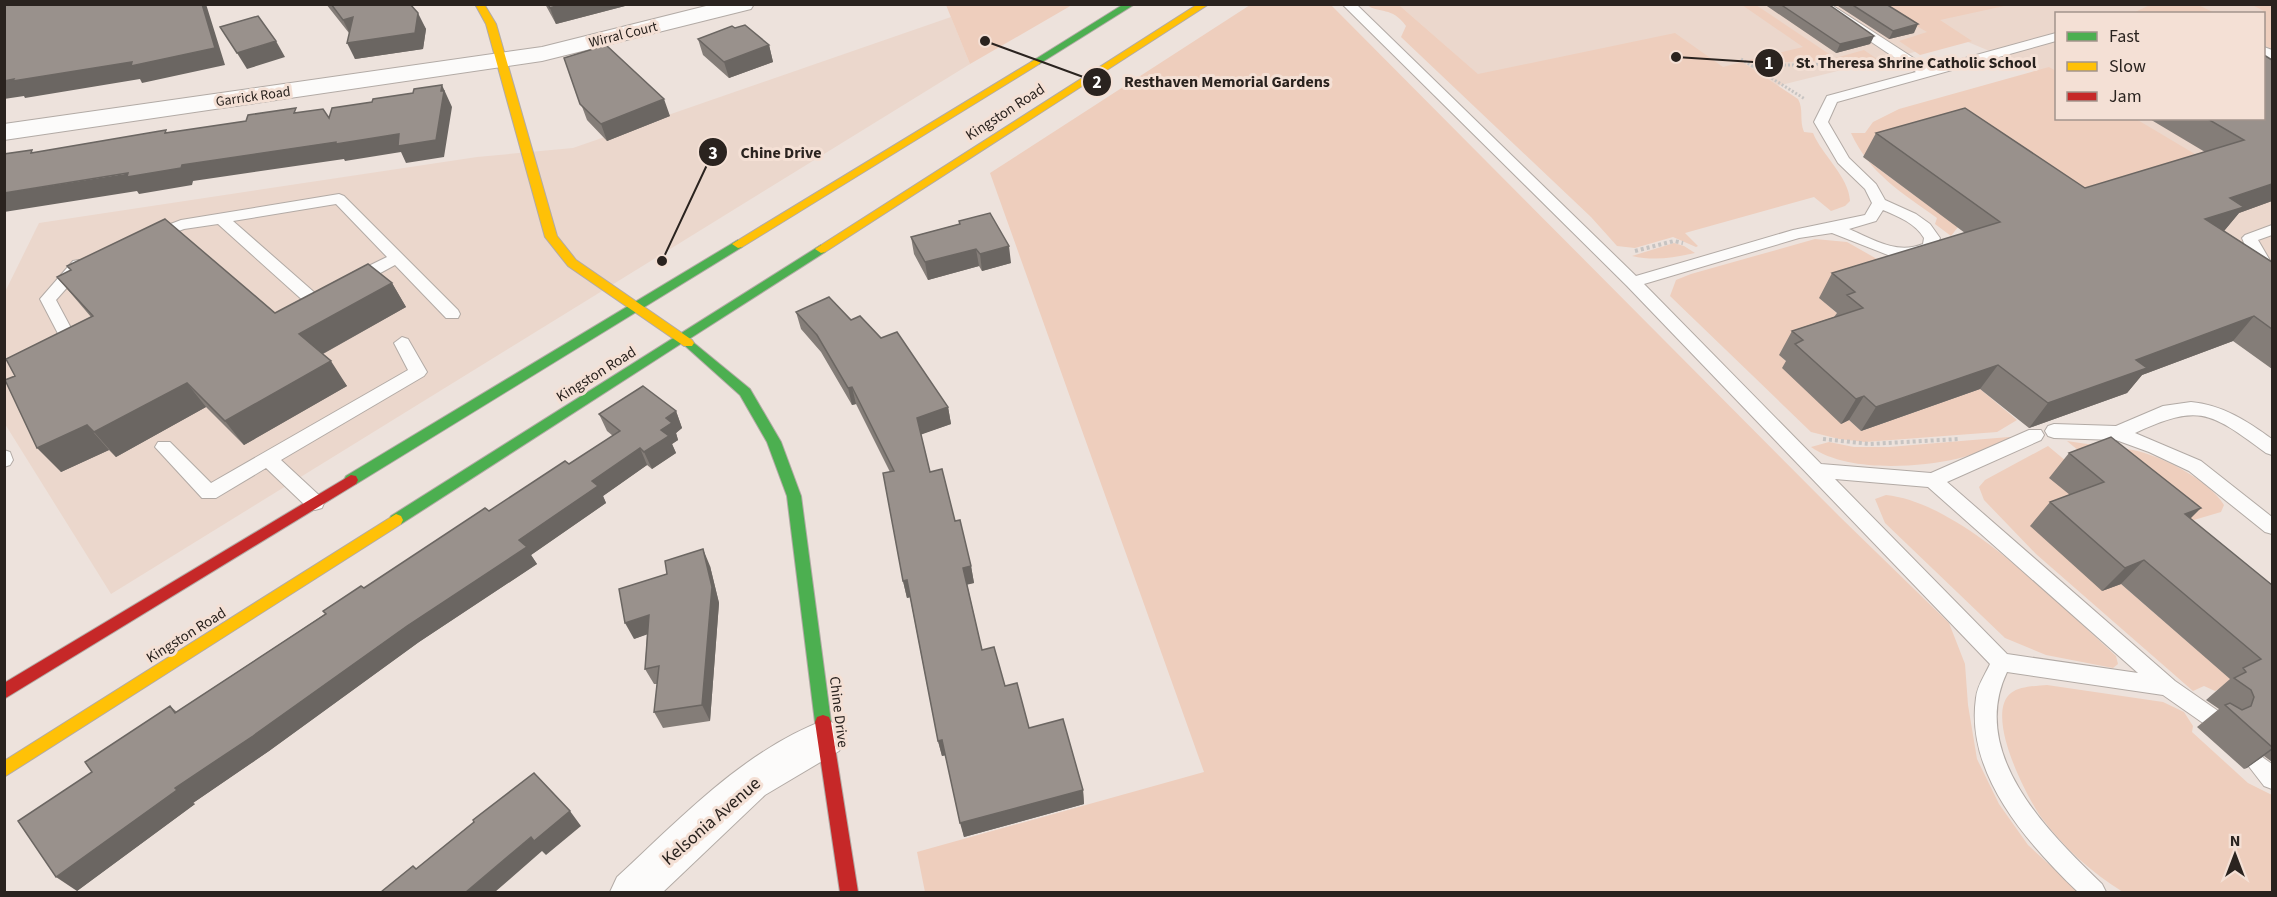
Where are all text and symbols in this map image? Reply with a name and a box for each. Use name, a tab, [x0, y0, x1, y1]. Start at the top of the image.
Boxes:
legend	[2055, 12, 2265, 120]
street label: Wirral Court	[587, 17, 660, 53]
text: Fast	[2109, 24, 2140, 49]
callout: St. Theresa Shrine Catholic School	[1754, 46, 2049, 80]
text: 1	[1764, 51, 1774, 76]
text: St. Theresa Shrine Catholic School	[1796, 52, 2037, 74]
text: Slow	[2109, 54, 2146, 79]
callout: Resthaven Memorial Gardens	[1082, 65, 1342, 99]
text: 2	[1092, 70, 1102, 95]
text: Resthaven Memorial Gardens	[1124, 71, 1330, 93]
street label: Kingston Road	[962, 79, 1049, 146]
street label: Garrick Road	[215, 82, 292, 112]
text: Jam	[2109, 84, 2142, 109]
callout: Chine Drive	[698, 135, 833, 169]
text: 3	[708, 141, 718, 166]
text: Chine Drive	[741, 142, 821, 164]
street label: Kingston Road	[552, 342, 640, 407]
street label: Kingston Road	[142, 603, 230, 668]
street label: Chine Drive	[824, 675, 853, 749]
street label: Kelsonia Avenue	[657, 771, 766, 871]
north arrow	[2205, 825, 2265, 885]
text: N	[2230, 830, 2240, 852]

